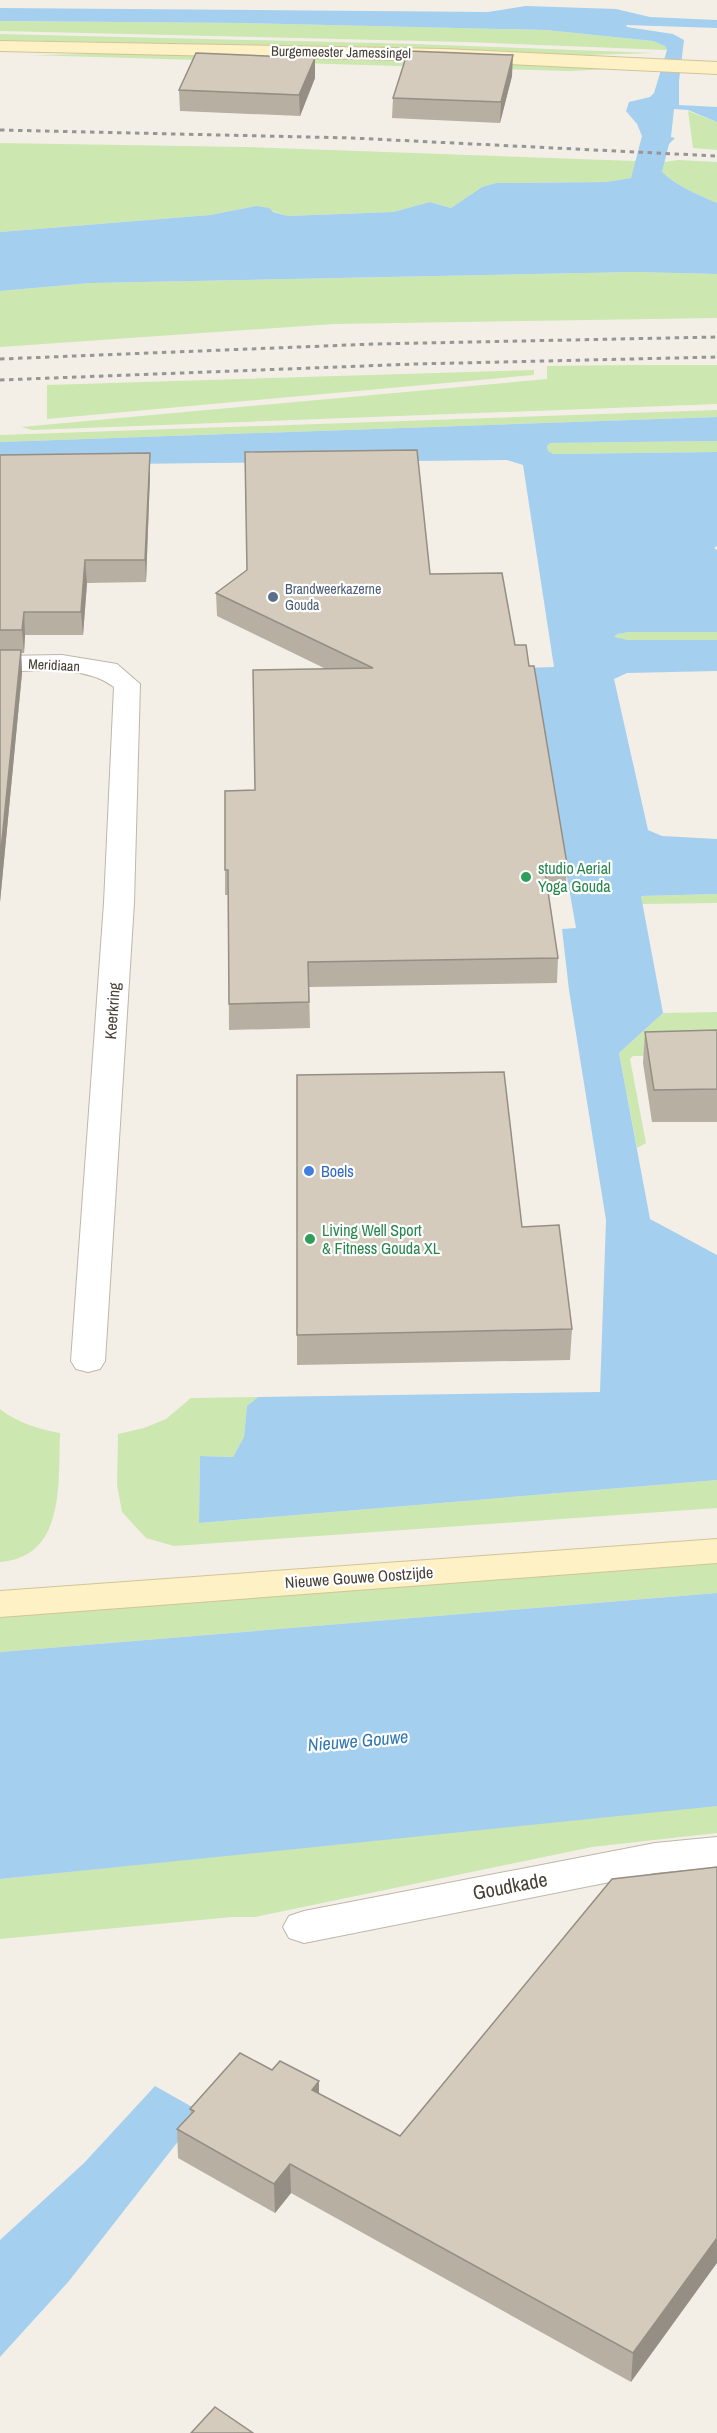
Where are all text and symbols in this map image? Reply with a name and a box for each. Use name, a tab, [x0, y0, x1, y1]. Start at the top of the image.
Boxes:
street label: Burgemeester Jamessingel	[271, 42, 411, 62]
place label: Brandweerkazerne Gouda	[285, 580, 381, 614]
marker: Brandweerkazerne Gouda	[266, 590, 280, 604]
street label: Meridiaan	[28, 655, 80, 675]
place label: studio Aerial Yoga Gouda	[538, 857, 611, 897]
marker: studio Aerial Yoga Gouda	[519, 870, 533, 884]
street label: Keerkring	[99, 981, 125, 1040]
place label: Boels	[321, 1160, 354, 1182]
marker: Boels	[302, 1164, 316, 1178]
place label: Living Well Sport & Fitness Gouda XL	[322, 1219, 441, 1259]
marker: Living Well Sport & Fitness Gouda XL	[303, 1232, 317, 1246]
street label: Nieuwe Gouwe Oostzijde	[284, 1561, 434, 1593]
water label: Nieuwe Gouwe	[307, 1724, 409, 1757]
street label: Goudkade	[470, 1865, 550, 1906]

